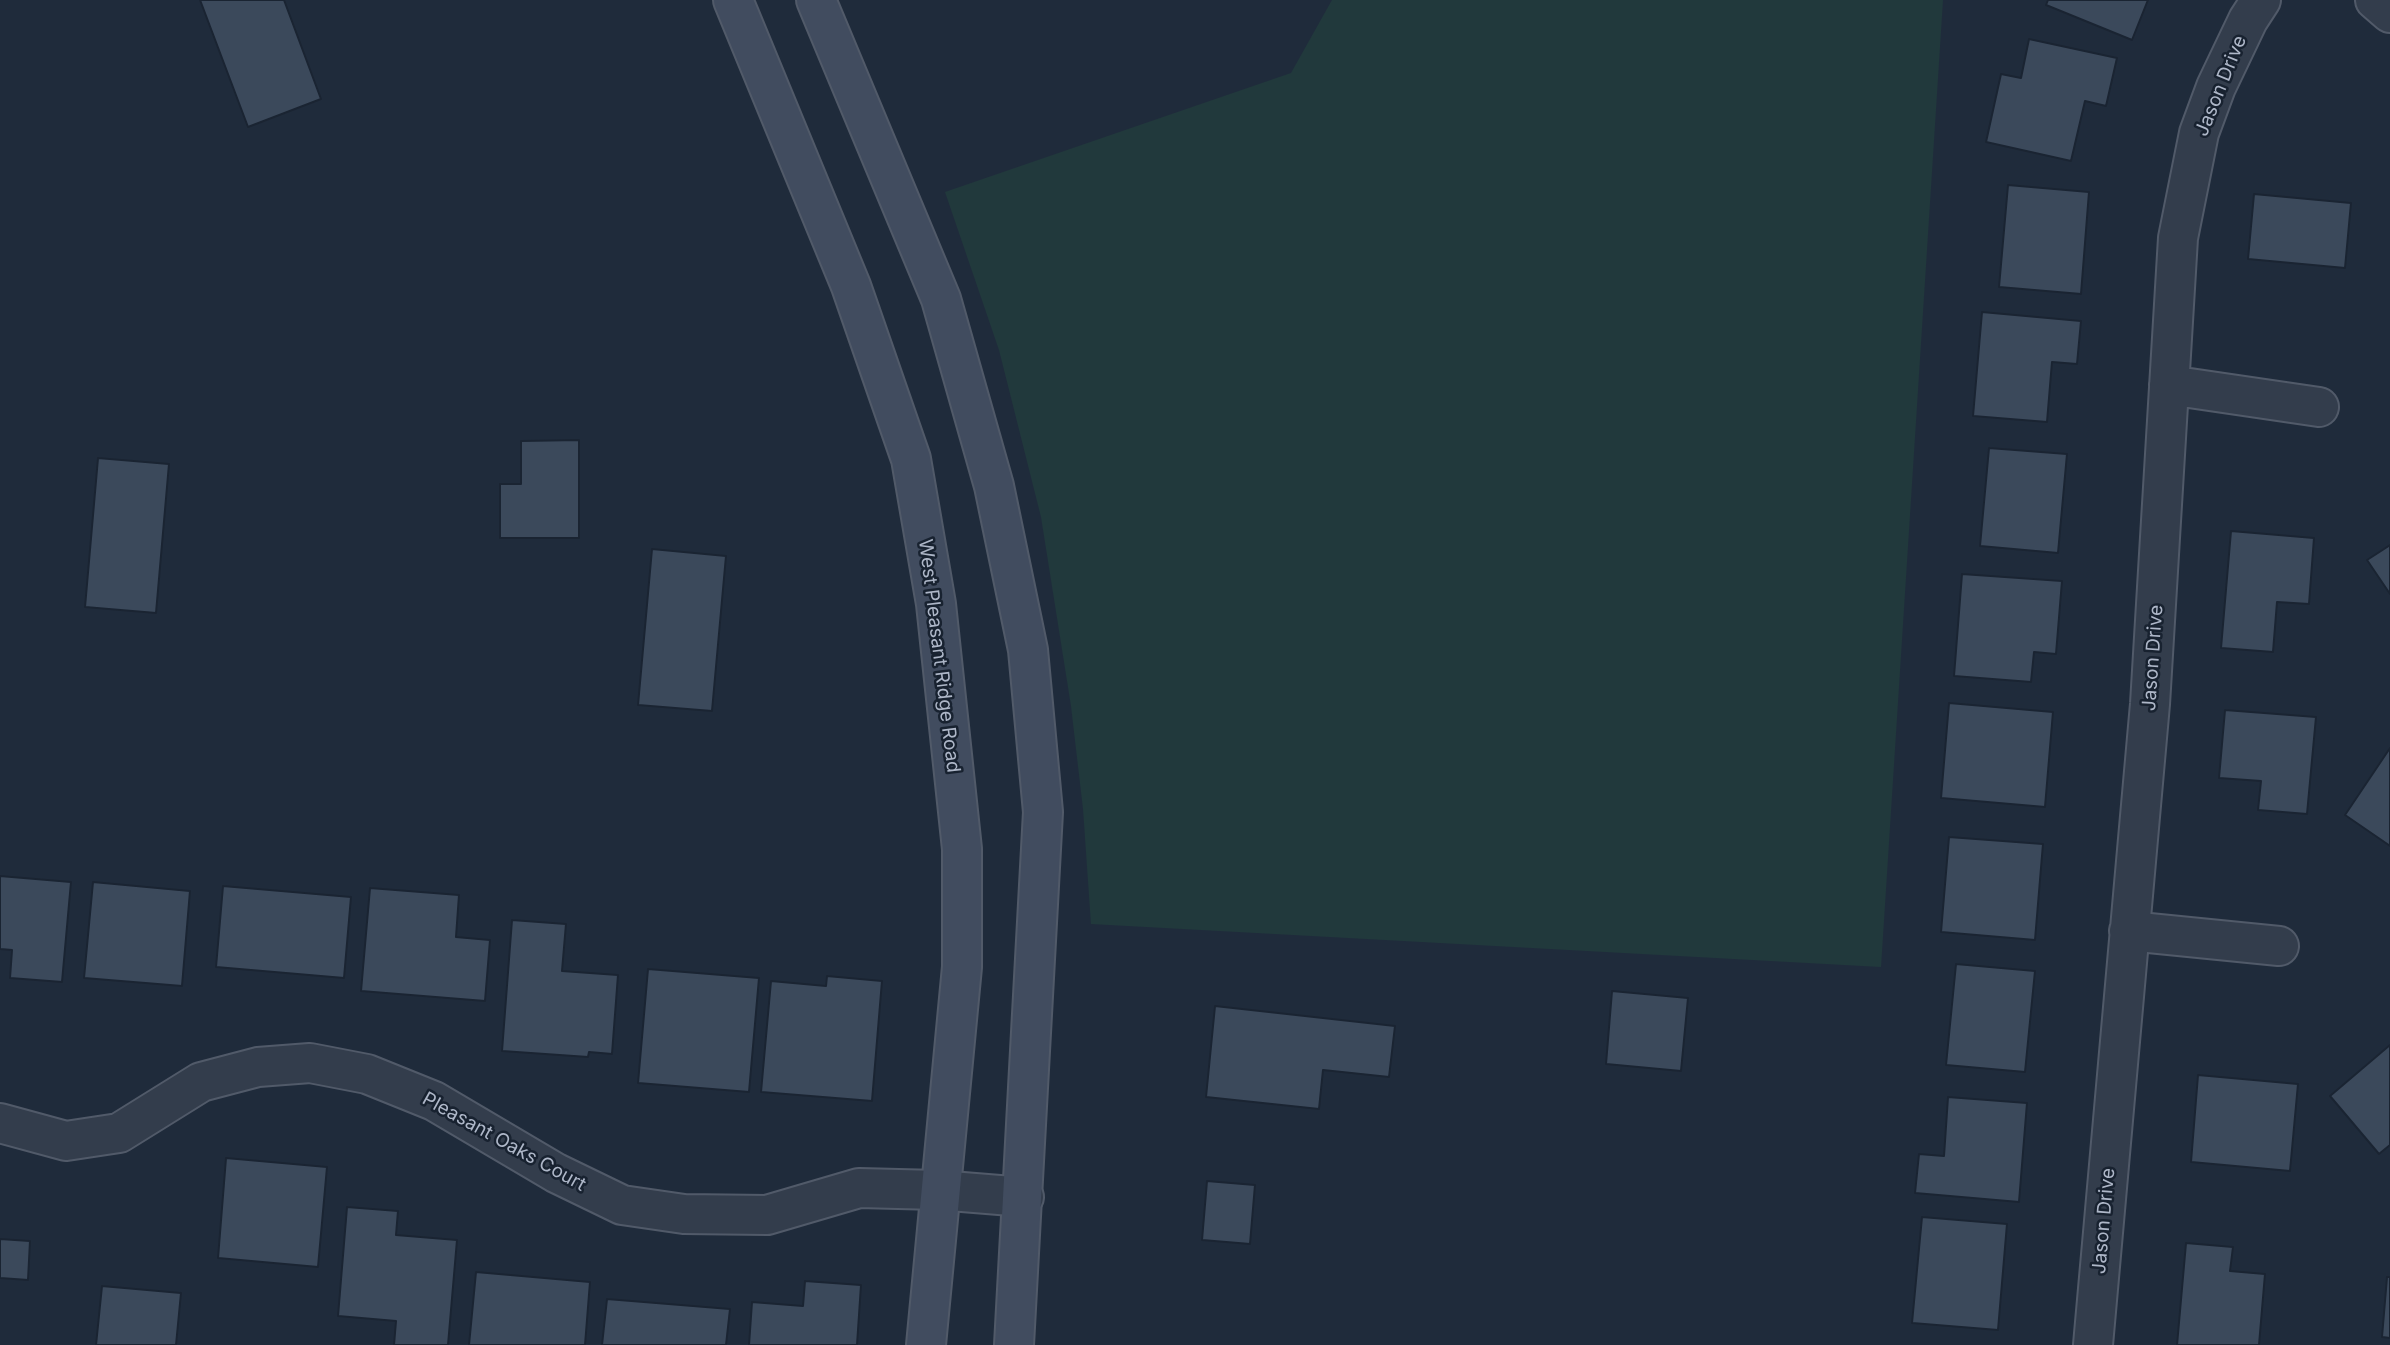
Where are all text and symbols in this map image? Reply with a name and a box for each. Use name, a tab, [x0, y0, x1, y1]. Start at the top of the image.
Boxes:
street label: Jason Drive	[2190, 32, 2252, 140]
street label: West Pleasant Ridge Road	[913, 538, 965, 774]
street label: Jason Drive	[2138, 604, 2168, 712]
street label: Pleasant Oaks Court	[418, 1088, 590, 1196]
street label: Jason Drive	[2088, 1167, 2120, 1275]

